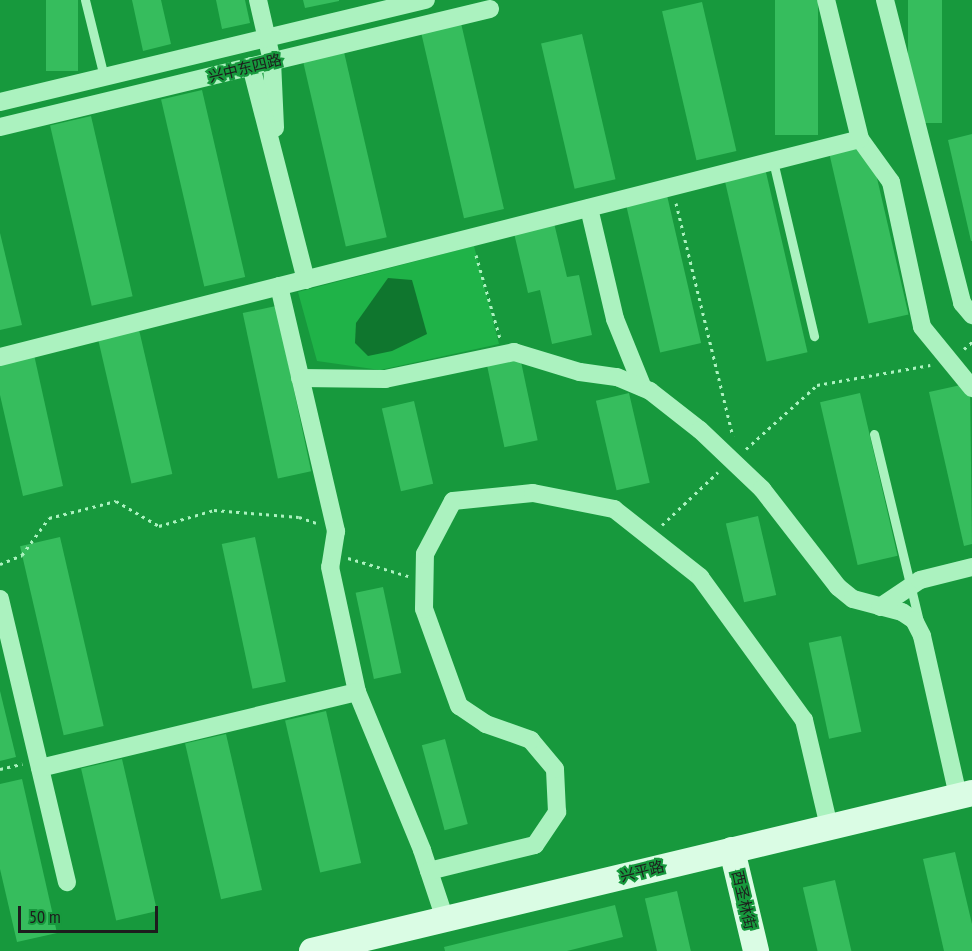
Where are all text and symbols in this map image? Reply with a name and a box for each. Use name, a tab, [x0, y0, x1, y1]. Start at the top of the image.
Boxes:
street label: 兴中东四路	[206, 50, 284, 86]
street label: 兴平路	[618, 857, 666, 885]
street label: 西圣林街	[728, 869, 760, 931]
scale bar	[21, 894, 160, 932]
text: 50 m	[29, 905, 61, 928]

